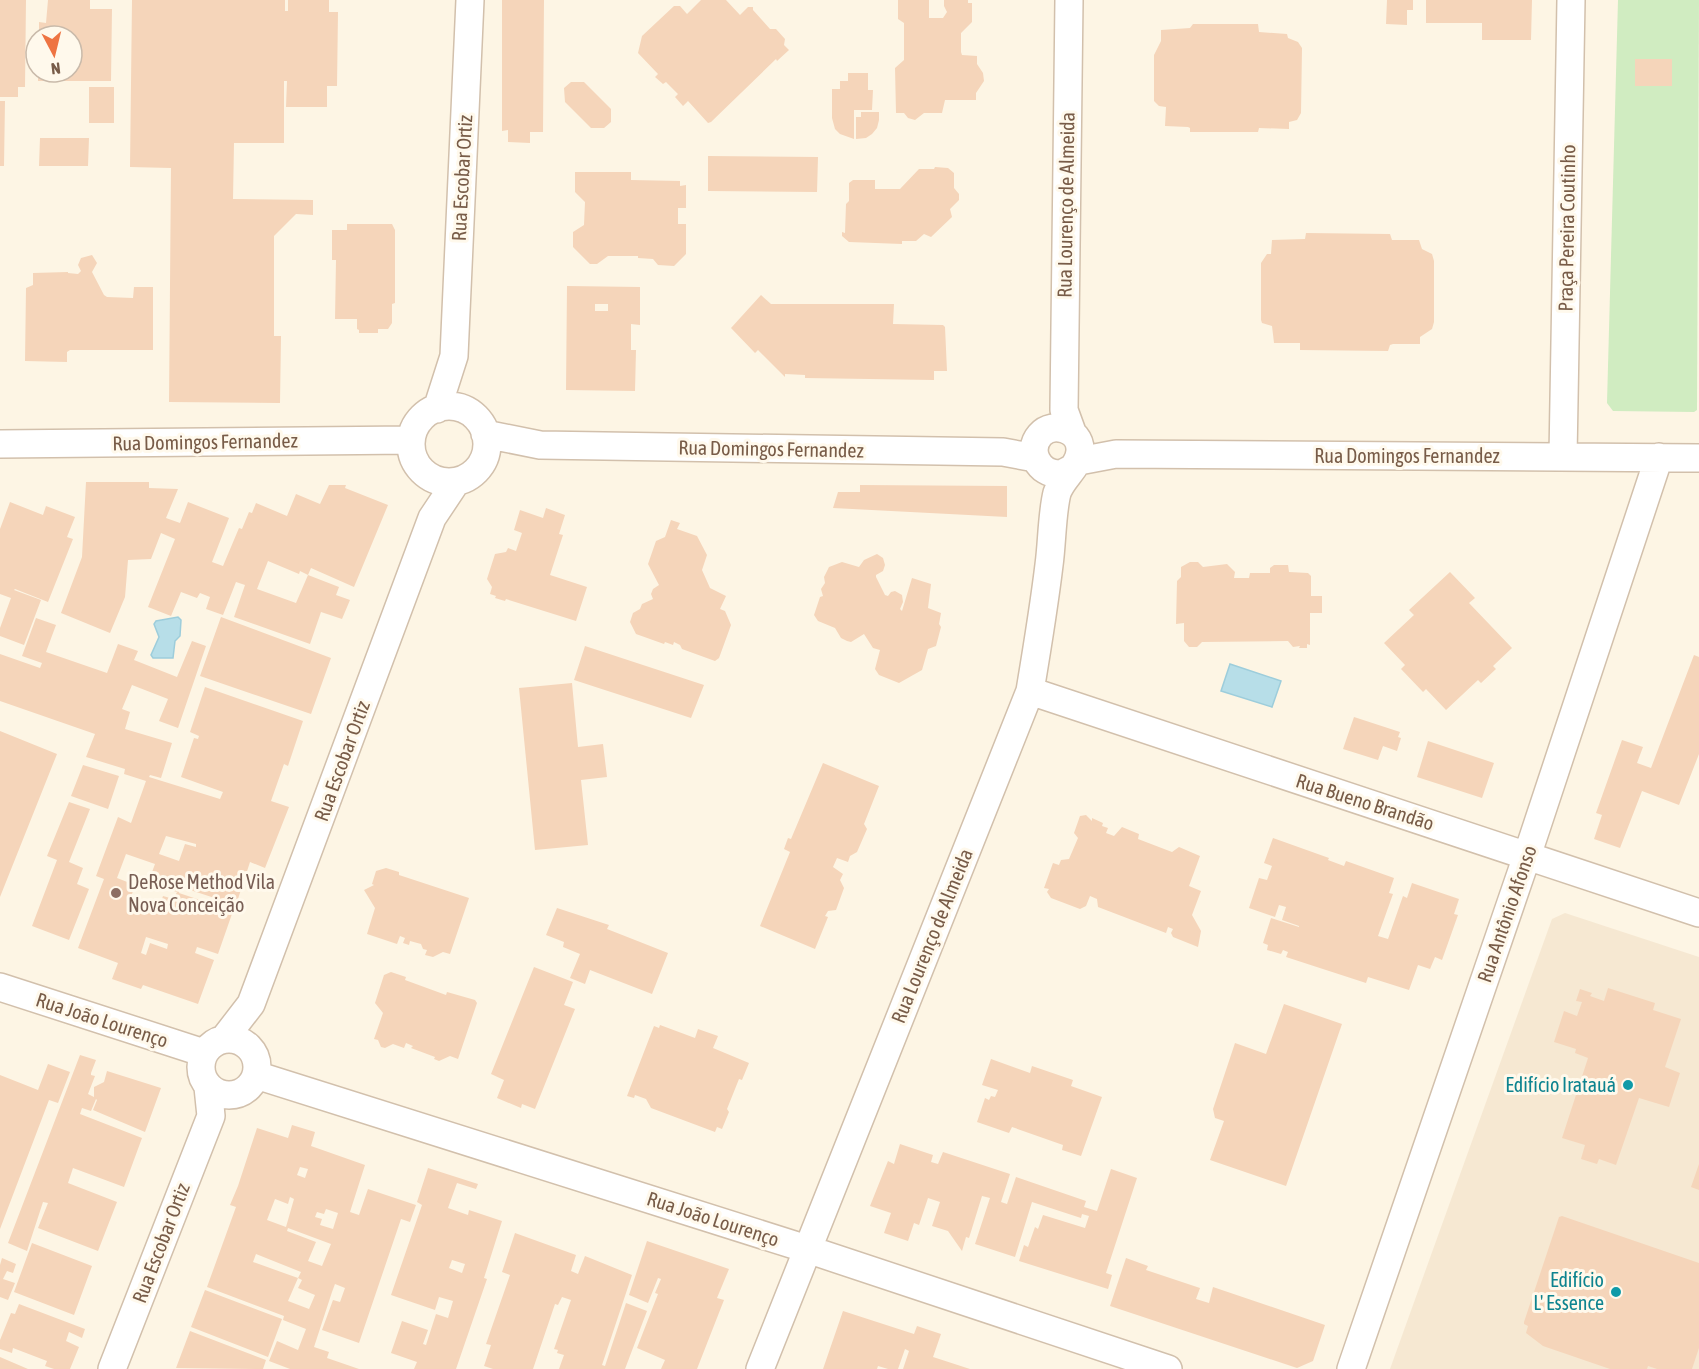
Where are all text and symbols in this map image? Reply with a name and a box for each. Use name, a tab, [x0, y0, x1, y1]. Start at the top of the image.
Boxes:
north arrow	[24, 24, 84, 84]
text: N	[50, 59, 62, 78]
street label: Rua Lourenço de Almeida	[1052, 112, 1079, 298]
street label: Rua Escobar Ortiz	[447, 114, 476, 242]
street label: Praça Pereira Coutinho	[1554, 144, 1579, 312]
street label: Rua Domingos Fernandez	[112, 428, 298, 455]
street label: Rua Domingos Fernandez	[678, 435, 864, 462]
street label: Rua Domingos Fernandez	[1314, 444, 1500, 467]
street label: Rua Escobar Ortiz	[309, 697, 374, 824]
street label: Rua Bueno Brandão	[1293, 768, 1437, 835]
street label: Rua Antônio Afonso	[1472, 842, 1541, 985]
street label: Rua Lourenço de Almeida	[886, 845, 977, 1026]
place label: DeRose Method Vila Nova Conceição	[128, 870, 275, 916]
marker: DeRose Method Vila Nova Conceição	[109, 886, 123, 900]
street label: Rua João Lourenço	[33, 987, 171, 1052]
place label: Edifício Iratauá	[1505, 1073, 1616, 1096]
marker: Edifício Iratauá	[1621, 1078, 1635, 1092]
street label: Rua Escobar Ortiz	[127, 1180, 194, 1306]
street label: Rua João Lourenço	[644, 1186, 782, 1251]
place label: Edifício L' Essence	[1533, 1268, 1604, 1314]
marker: Edifício L' Essence	[1609, 1285, 1623, 1299]

